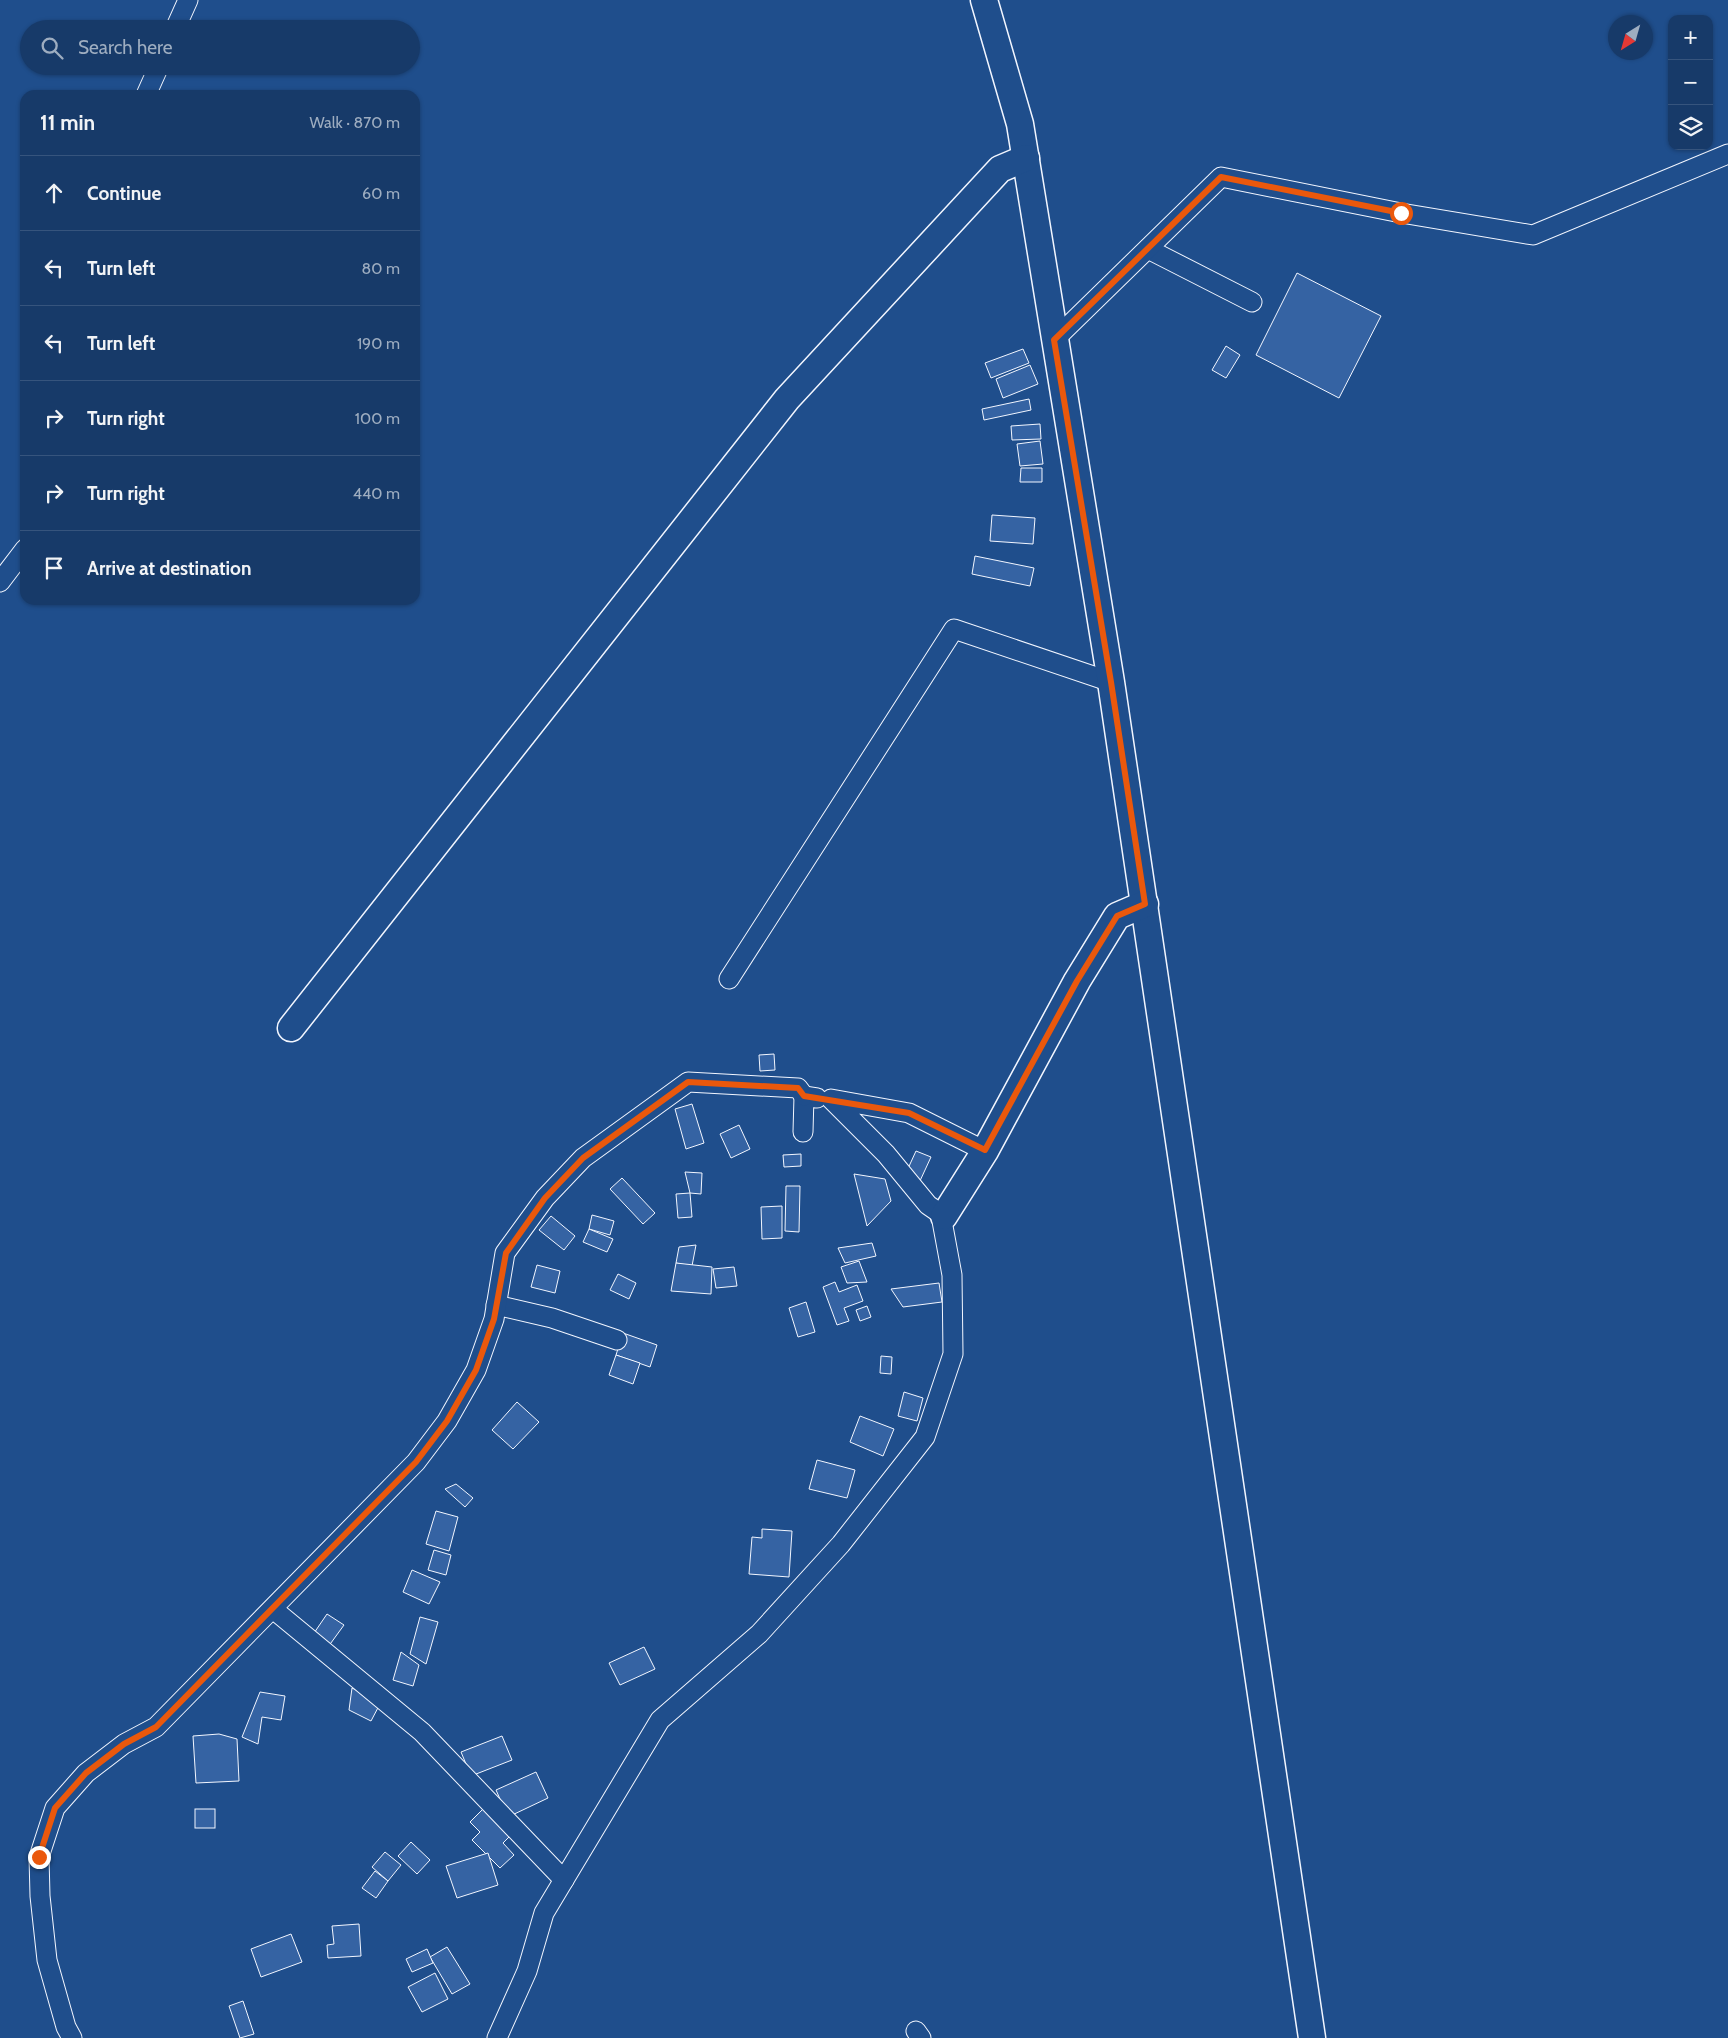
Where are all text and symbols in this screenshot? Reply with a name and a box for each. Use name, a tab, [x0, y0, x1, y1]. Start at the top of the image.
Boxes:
north arrow	[1608, 15, 1653, 60]
map controls	[1668, 15, 1713, 150]
button: +	[1668, 15, 1713, 60]
search box	[20, 20, 420, 75]
icon: search	[38, 34, 66, 62]
text: Search here	[78, 36, 172, 59]
button: −	[1668, 60, 1713, 105]
button: layers	[1668, 105, 1713, 150]
text: 11 min	[40, 110, 95, 135]
text: Walk · 870 m	[309, 113, 400, 132]
icon: ahead	[40, 179, 68, 207]
text: Continue	[87, 182, 161, 205]
text: 60 m	[362, 184, 400, 203]
route start	[1390, 202, 1413, 225]
icon: left	[40, 254, 68, 282]
text: Turn left	[87, 257, 155, 280]
text: 80 m	[362, 259, 400, 278]
icon: left	[40, 329, 68, 357]
text: Turn left	[87, 332, 155, 355]
text: 190 m	[357, 334, 400, 353]
icon: right	[40, 404, 68, 432]
text: Turn right	[87, 407, 165, 430]
text: 100 m	[355, 409, 400, 428]
icon: right	[40, 479, 68, 507]
text: Turn right	[87, 482, 165, 505]
text: 440 m	[353, 484, 400, 503]
icon: arrive	[40, 554, 68, 582]
text: Arrive at destination	[87, 557, 251, 580]
route end	[28, 1846, 51, 1869]

